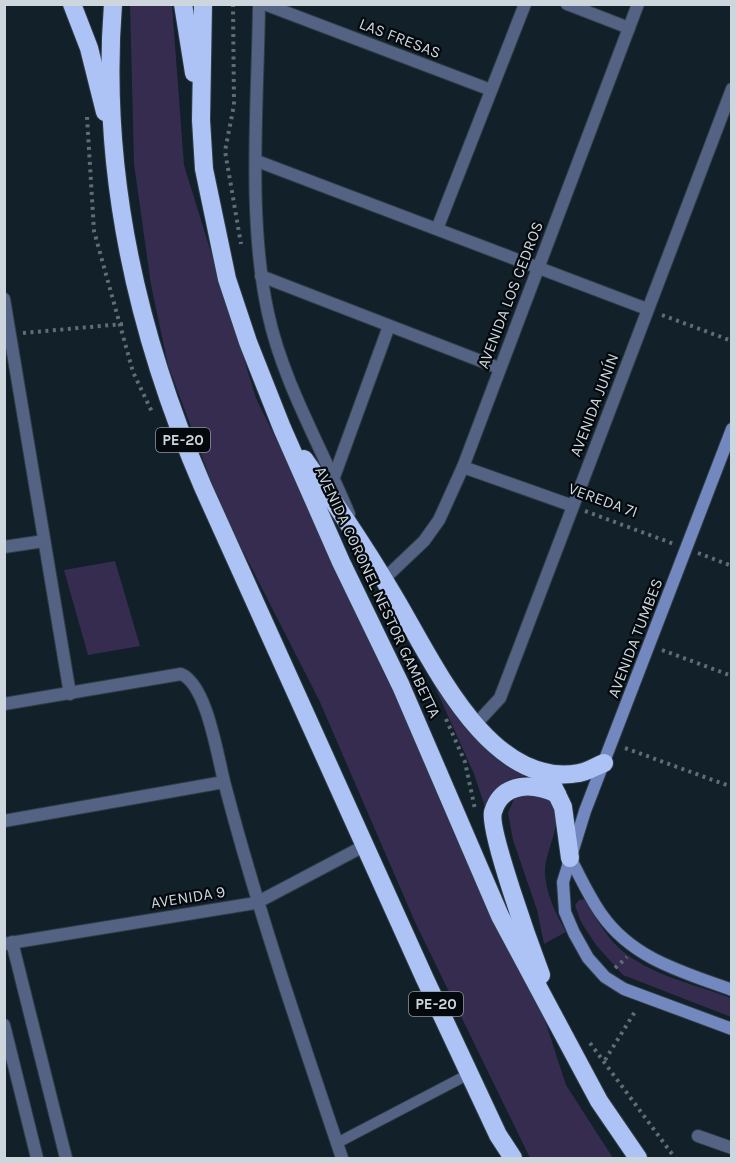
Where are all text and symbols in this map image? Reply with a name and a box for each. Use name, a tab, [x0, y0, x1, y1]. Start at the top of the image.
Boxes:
street label: LAS FRESAS	[357, 14, 443, 62]
street label: AVENIDA LOS CEDROS	[473, 219, 547, 371]
street label: AVENIDA JUNÍN	[566, 351, 622, 459]
road number: PE-20	[156, 428, 210, 452]
street label: AVENIDA CORONEL NESTOR GAMBETTA	[311, 463, 445, 721]
street label: VEREDA 7I	[566, 479, 640, 521]
street label: AVENIDA TUMBES	[603, 576, 667, 700]
street label: AVENIDA 9	[149, 882, 227, 912]
road number: PE-20	[409, 992, 463, 1016]

